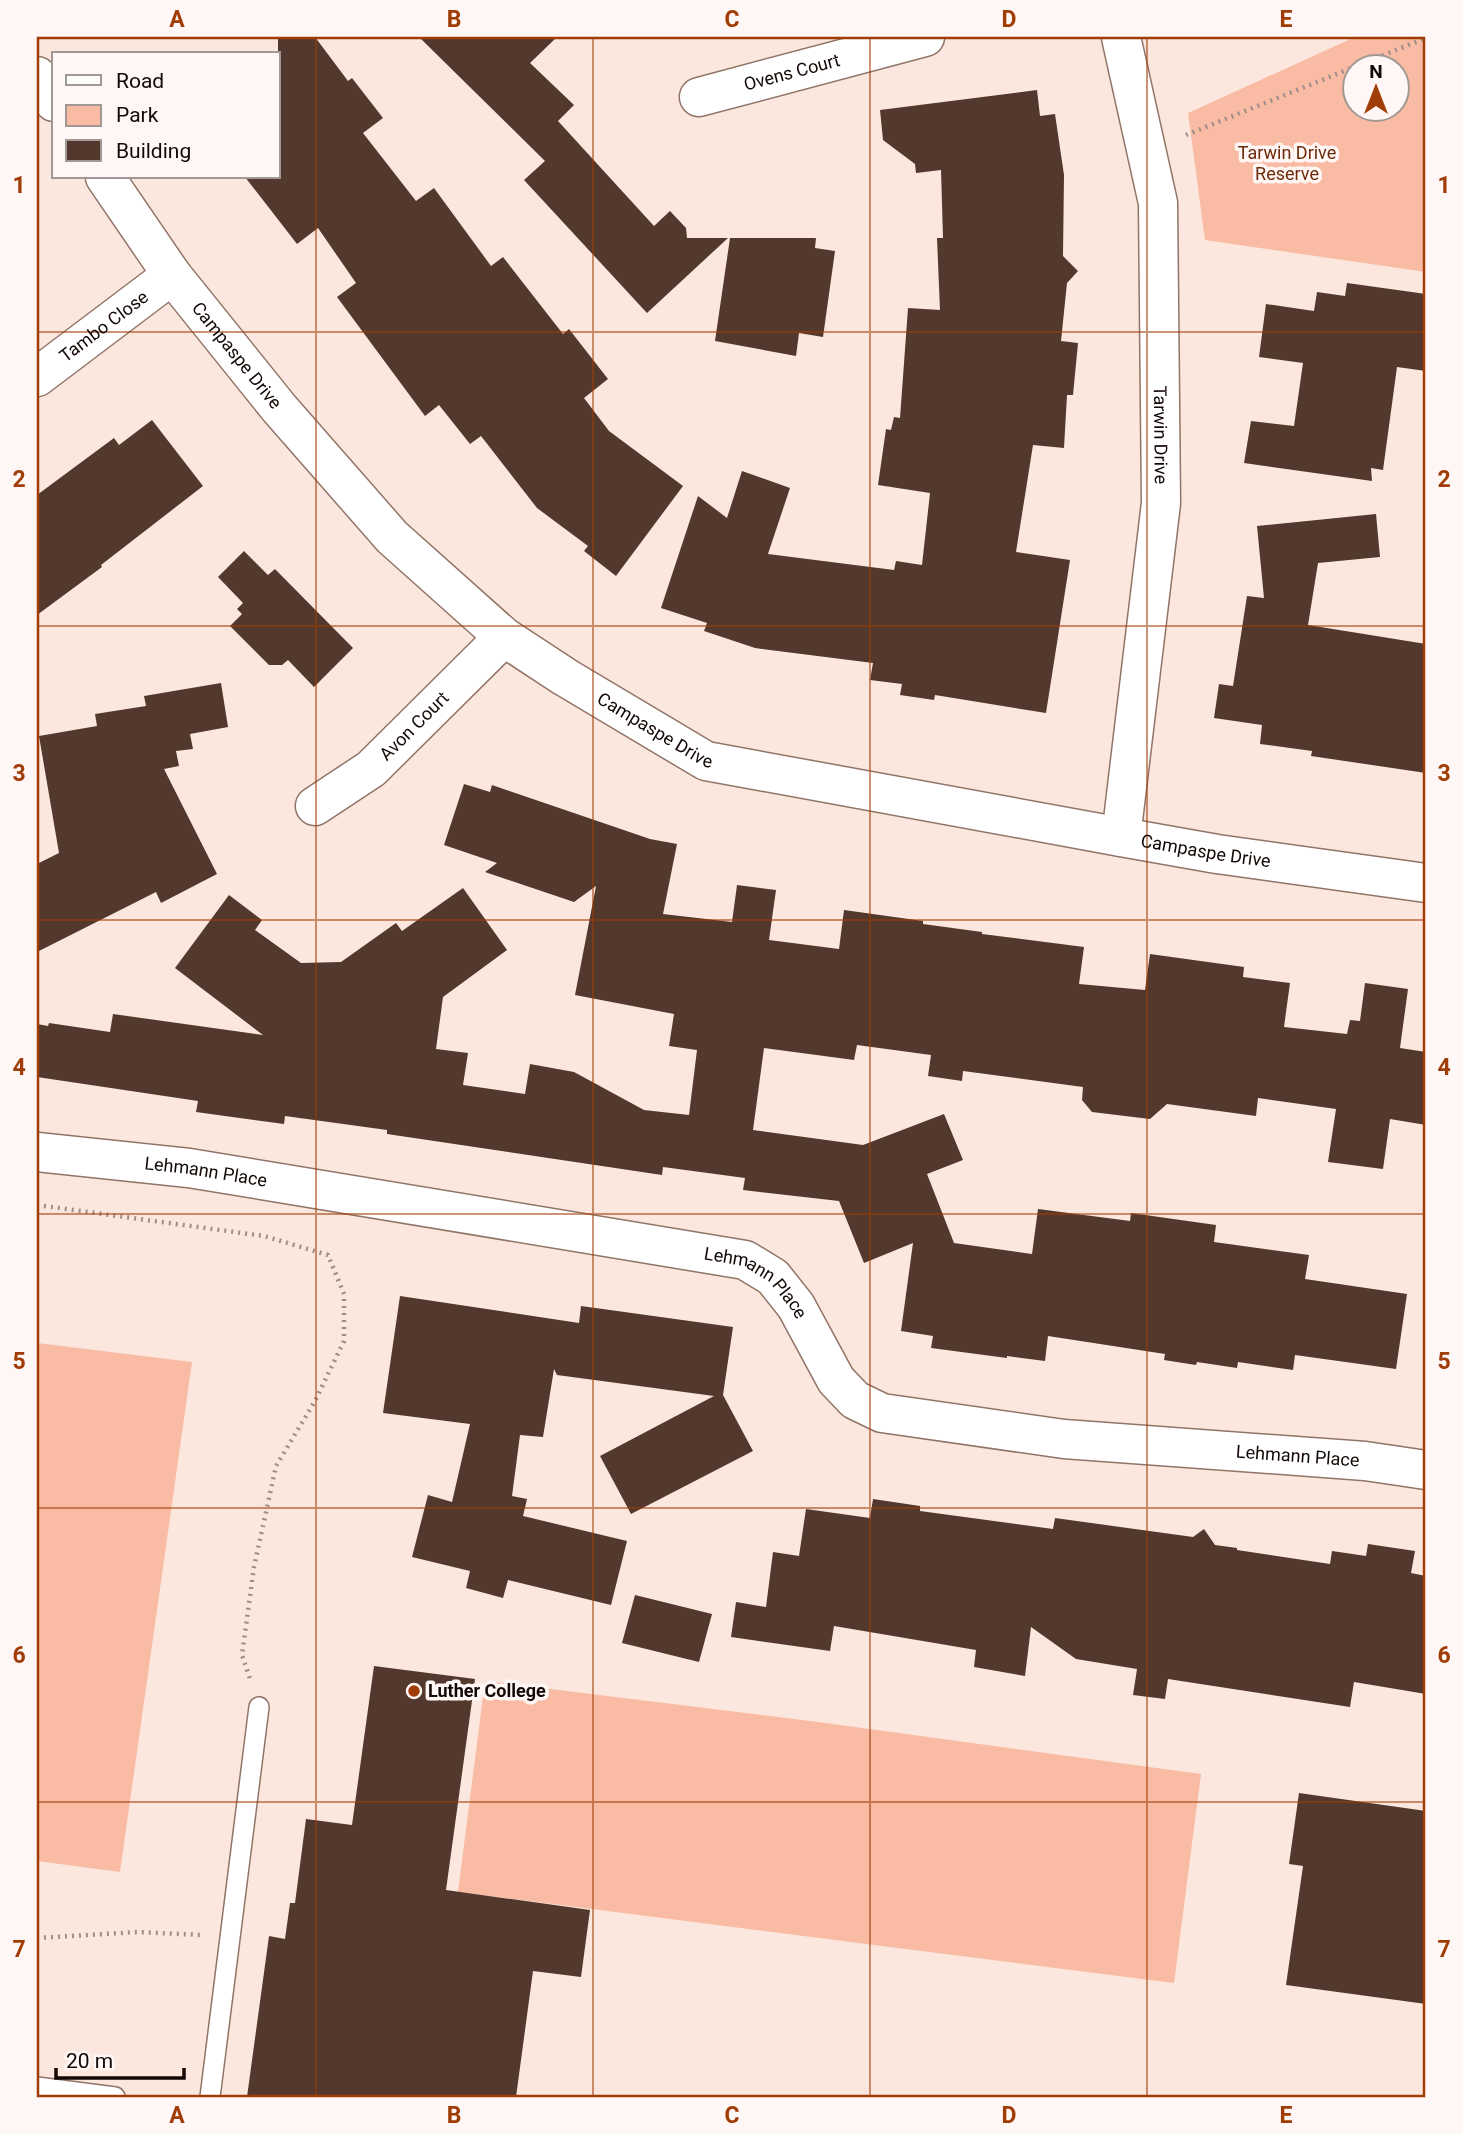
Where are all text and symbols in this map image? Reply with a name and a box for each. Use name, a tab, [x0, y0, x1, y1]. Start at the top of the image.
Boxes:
text: A	[169, 6, 185, 33]
text: B	[447, 6, 461, 33]
text: C	[724, 6, 740, 33]
text: D	[1002, 6, 1016, 33]
text: E	[1280, 6, 1293, 33]
street label: Ovens Court	[741, 49, 842, 95]
legend	[52, 52, 280, 178]
north arrow	[1340, 52, 1410, 122]
text: N	[1369, 60, 1383, 83]
text: Road	[116, 69, 164, 93]
text: Park	[116, 103, 159, 127]
text: Building	[116, 139, 191, 163]
park label: Tarwin Drive Reserve	[1238, 142, 1336, 184]
text: 1	[12, 172, 26, 199]
text: 1	[1437, 172, 1451, 199]
street label: Tambo Close	[55, 286, 152, 366]
street label: Campaspe Drive	[188, 298, 286, 413]
street label: Tarwin Drive	[1150, 386, 1172, 484]
text: 2	[12, 466, 26, 493]
text: 2	[1437, 466, 1451, 493]
street label: Avon Court	[375, 687, 453, 765]
street label: Campaspe Drive	[594, 688, 714, 772]
text: 3	[12, 760, 26, 787]
text: 3	[1437, 760, 1451, 787]
street label: Campaspe Drive	[1139, 830, 1272, 871]
text: 4	[12, 1054, 26, 1081]
text: 4	[1437, 1054, 1451, 1081]
street label: Lehmann Place	[144, 1152, 269, 1191]
street label: Lehmann Place	[703, 1242, 812, 1322]
text: 5	[12, 1348, 26, 1375]
text: 5	[1437, 1348, 1451, 1375]
street label: Lehmann Place	[1235, 1441, 1360, 1471]
text: 6	[12, 1642, 26, 1669]
text: 6	[1437, 1642, 1451, 1669]
place label: Luther College	[428, 1680, 546, 1701]
marker: Luther College	[406, 1683, 422, 1699]
text: 7	[12, 1936, 26, 1963]
text: 7	[1437, 1936, 1451, 1963]
scale bar	[56, 2036, 184, 2080]
text: 20 m	[66, 2049, 113, 2073]
text: A	[169, 2102, 185, 2129]
text: B	[447, 2102, 461, 2129]
text: C	[724, 2102, 740, 2129]
text: D	[1002, 2102, 1016, 2129]
text: E	[1280, 2102, 1293, 2129]

